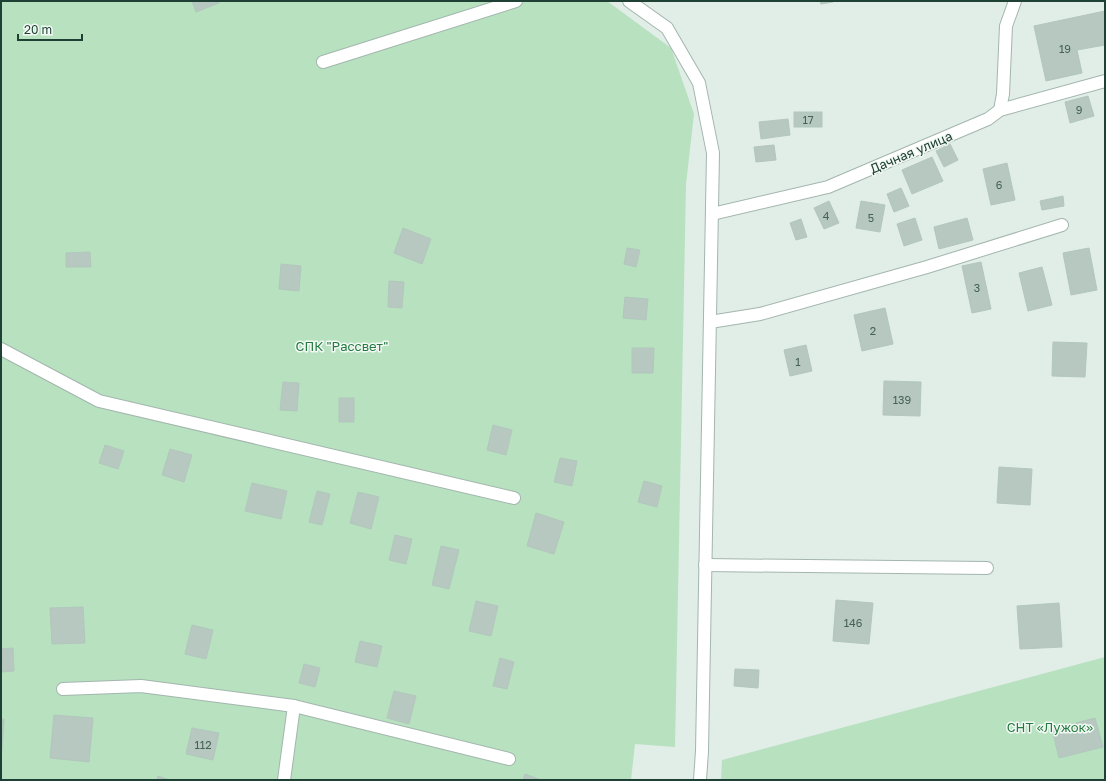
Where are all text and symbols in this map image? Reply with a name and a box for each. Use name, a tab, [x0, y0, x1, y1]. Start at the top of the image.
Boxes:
scale bar	[18, 16, 82, 42]
text: 20 m	[24, 22, 52, 37]
house number: 19	[1059, 42, 1071, 55]
house number: 9	[1076, 103, 1082, 116]
house number: 17	[802, 113, 814, 126]
street label: Дачная улица	[867, 127, 955, 177]
house number: 6	[996, 178, 1003, 191]
house number: 4	[823, 209, 830, 222]
house number: 5	[868, 211, 874, 224]
house number: 3	[974, 281, 980, 294]
house number: 2	[870, 324, 876, 337]
park label: СПК "Рассвет"	[296, 338, 388, 354]
house number: 1	[795, 355, 801, 368]
house number: 139	[893, 393, 911, 406]
house number: 146	[844, 616, 863, 629]
park label: СНТ «Лужок»	[1007, 719, 1093, 735]
house number: 112	[194, 738, 212, 751]

